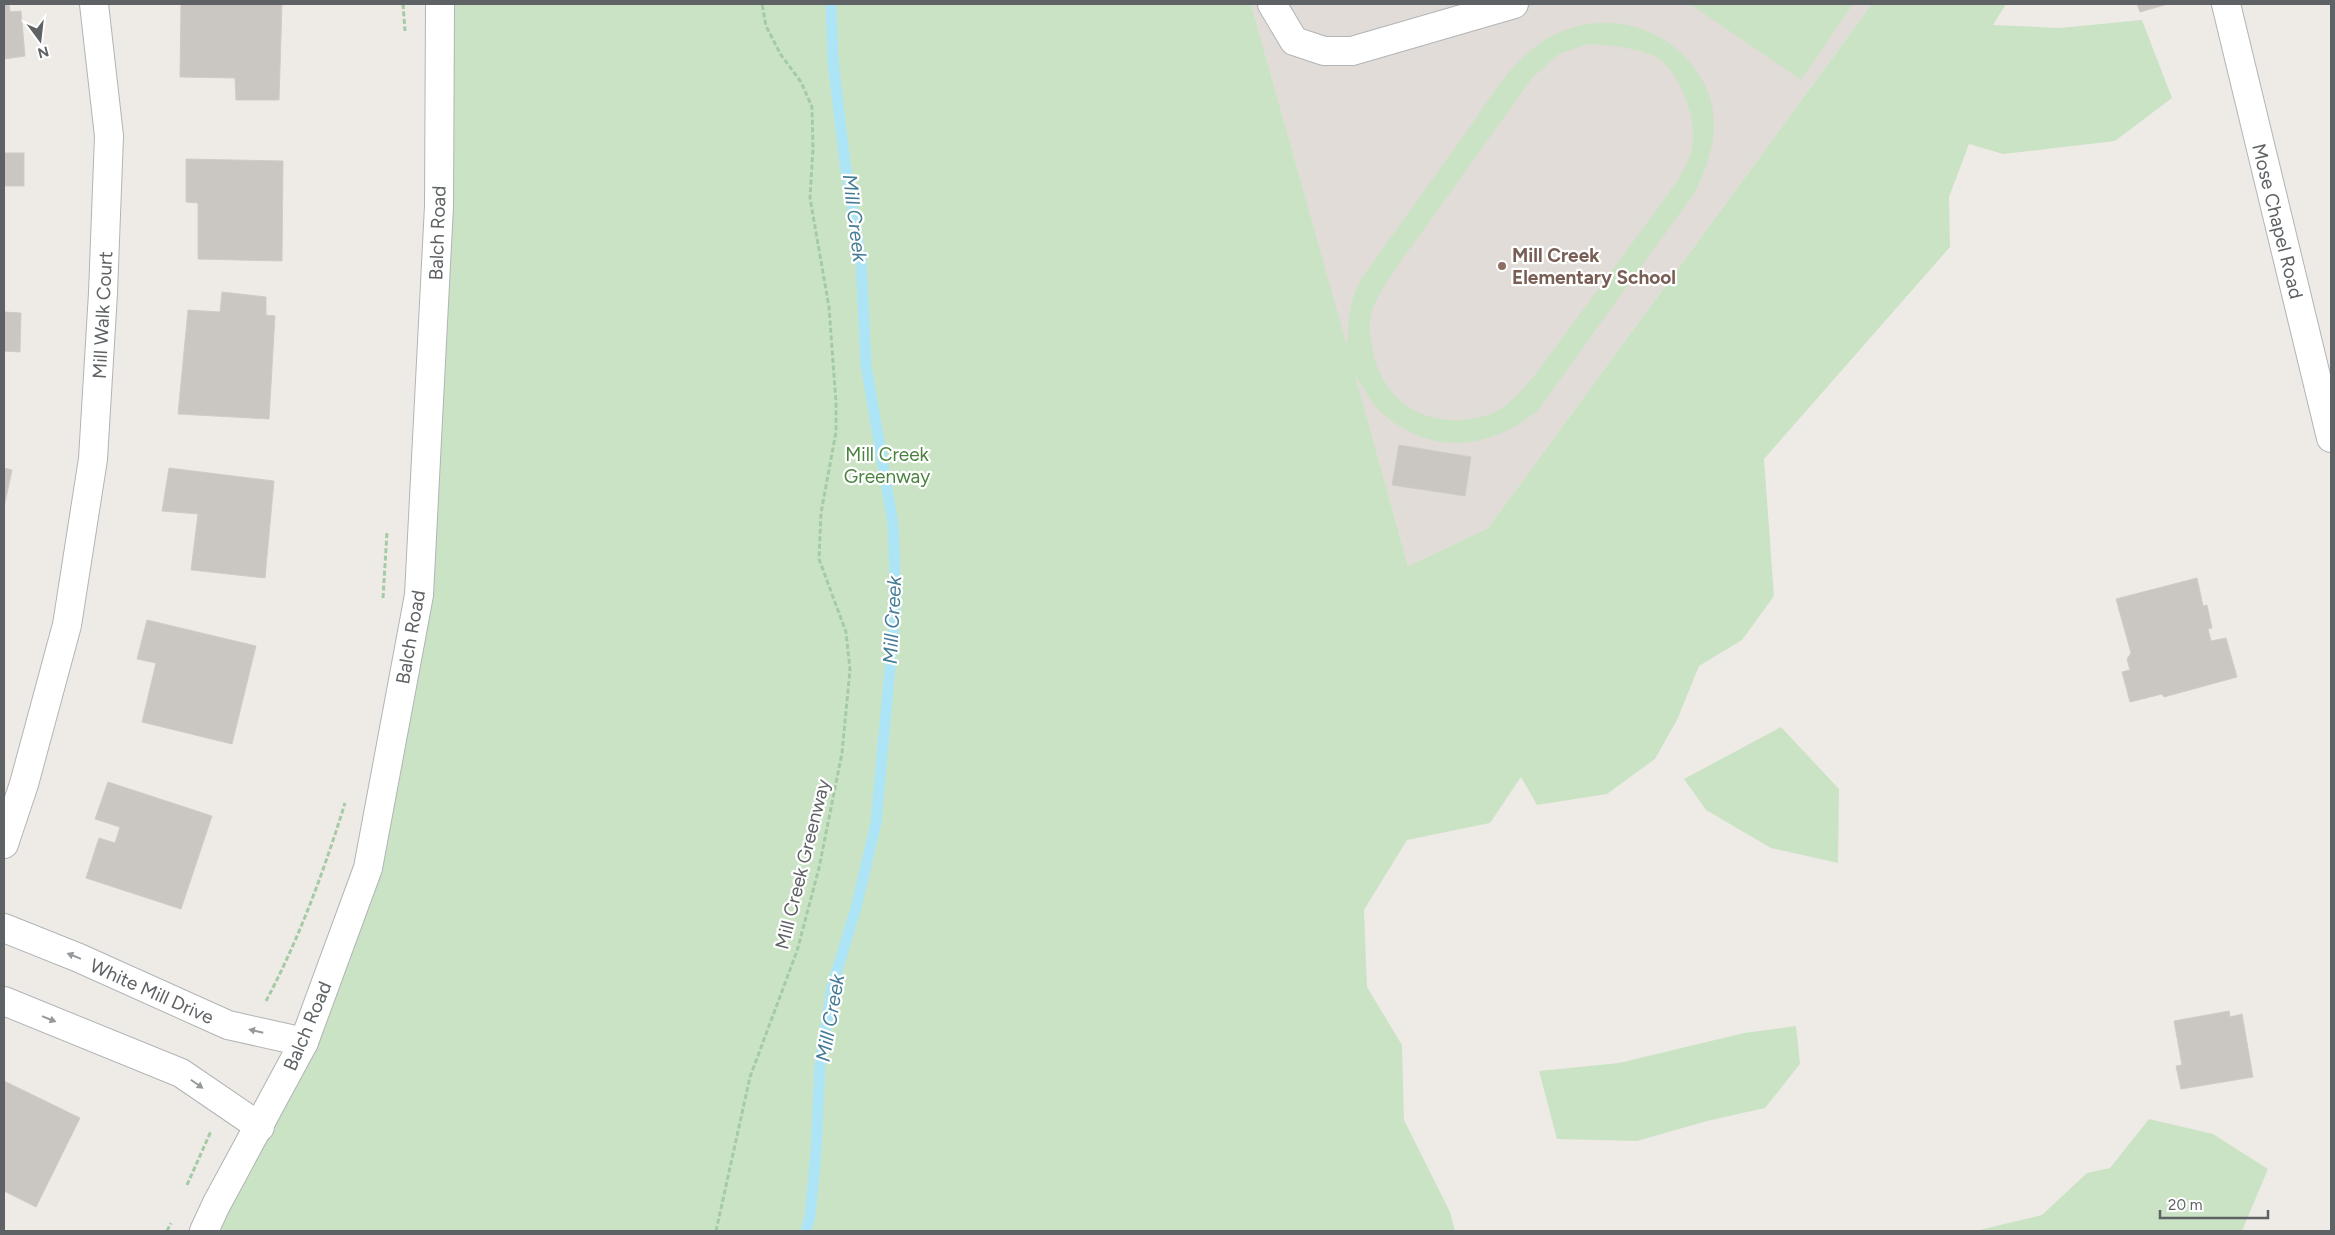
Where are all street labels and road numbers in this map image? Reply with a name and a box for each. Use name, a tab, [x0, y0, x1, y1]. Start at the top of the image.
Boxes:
street label: Mose Chapel Road	[2247, 141, 2308, 301]
street label: Balch Road	[424, 185, 451, 281]
street label: Mill Walk Court	[88, 251, 117, 379]
street label: Balch Road	[391, 588, 430, 686]
street label: Mill Creek Greenway	[770, 777, 835, 952]
street label: White Mill Drive	[86, 954, 217, 1029]
street label: Balch Road	[278, 978, 337, 1074]

